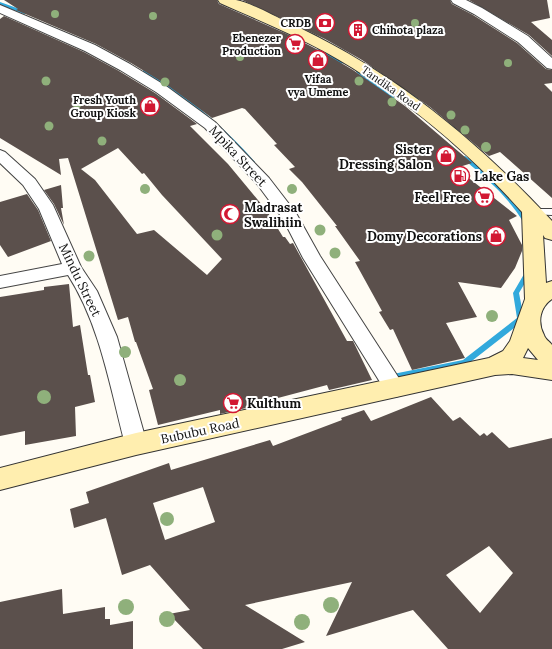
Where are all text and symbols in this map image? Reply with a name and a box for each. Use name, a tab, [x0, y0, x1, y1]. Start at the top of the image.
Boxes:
bank icon: CRDB	[314, 12, 336, 34]
place label: CRDB	[280, 16, 311, 30]
building icon: Chihota plaza	[347, 19, 369, 41]
place label: Chihota plaza	[372, 23, 444, 37]
place label: Ebenezer Production	[222, 31, 282, 58]
supermarket icon: Ebenezer Production	[284, 33, 306, 55]
shop icon: Vifaa vya Umeme	[307, 49, 329, 71]
street label: Tandika Road	[359, 63, 424, 114]
place label: Vifaa vya Umeme	[288, 72, 348, 99]
place label: Fresh Youth Group Kiosk	[71, 93, 136, 120]
shop icon: Fresh Youth Group Kiosk	[139, 95, 161, 117]
street label: Mpika Street	[205, 122, 271, 190]
place label: Sister Dressing Salon	[339, 141, 433, 173]
shop icon: Sister Dressing Salon	[435, 145, 457, 167]
fuel station icon: Lake Gas	[449, 165, 471, 187]
place label: Lake Gas	[474, 168, 529, 185]
supermarket icon: Feel Free	[473, 186, 495, 208]
place label: Feel Free	[414, 189, 470, 206]
place label: Madrasat Swalihiin	[244, 199, 303, 231]
mosque icon: Madrasat Swalihiin	[219, 203, 241, 225]
shop icon: Domy Decorations	[485, 225, 507, 247]
place label: Domy Decorations	[367, 228, 482, 245]
street label: Mindu Street	[55, 241, 105, 319]
supermarket icon: Kulthum	[222, 392, 244, 414]
place label: Kulthum	[247, 395, 301, 412]
street label: Bububu Road	[159, 414, 241, 448]

